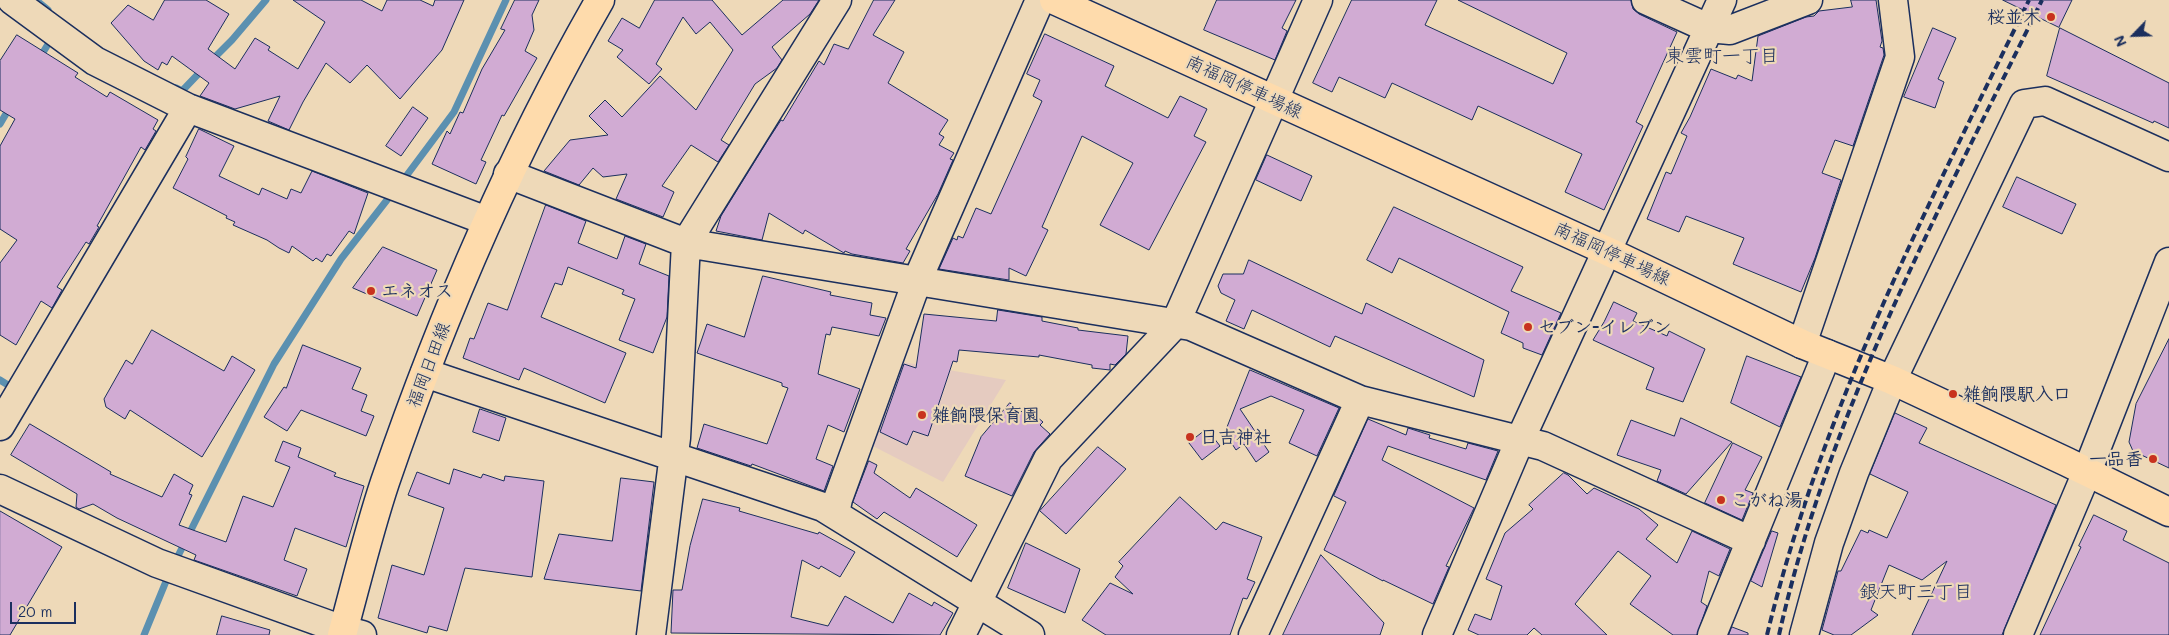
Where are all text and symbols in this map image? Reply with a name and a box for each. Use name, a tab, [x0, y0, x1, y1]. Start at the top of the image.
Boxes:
place label: 桜並木	[1987, 6, 2041, 28]
north arrow	[2109, 10, 2159, 60]
marker: 桜並木	[2045, 11, 2057, 23]
text: N	[2109, 33, 2131, 50]
district label: 東雲町一丁目	[1665, 45, 1779, 67]
street label: 南福岡停車場線	[1182, 51, 1306, 123]
street label: 南福岡停車場線	[1550, 218, 1674, 290]
place label: エネオス	[381, 280, 453, 302]
marker: エネオス	[365, 285, 377, 297]
place label: セブン-イレブン	[1538, 316, 1672, 338]
street label: 福岡日田線	[403, 319, 455, 411]
marker: セブン-イレブン	[1522, 321, 1534, 333]
place label: 雑餉隈駅入口	[1963, 383, 2071, 405]
marker: 雑餉隈駅入口	[1947, 388, 1959, 400]
place label: 雑餉隈保育園	[932, 404, 1040, 426]
marker: 雑餉隈保育園	[916, 409, 928, 421]
place label: 日吉神社	[1200, 426, 1272, 448]
marker: 日吉神社	[1184, 431, 1196, 443]
place label: 一品香	[2089, 448, 2143, 470]
marker: 一品香	[2147, 453, 2159, 465]
place label: こがね湯	[1731, 489, 1803, 511]
marker: こがね湯	[1715, 494, 1727, 506]
district label: 銀天町三丁目	[1859, 581, 1973, 603]
scale bar	[12, 592, 79, 624]
text: 20 m	[18, 601, 52, 621]

